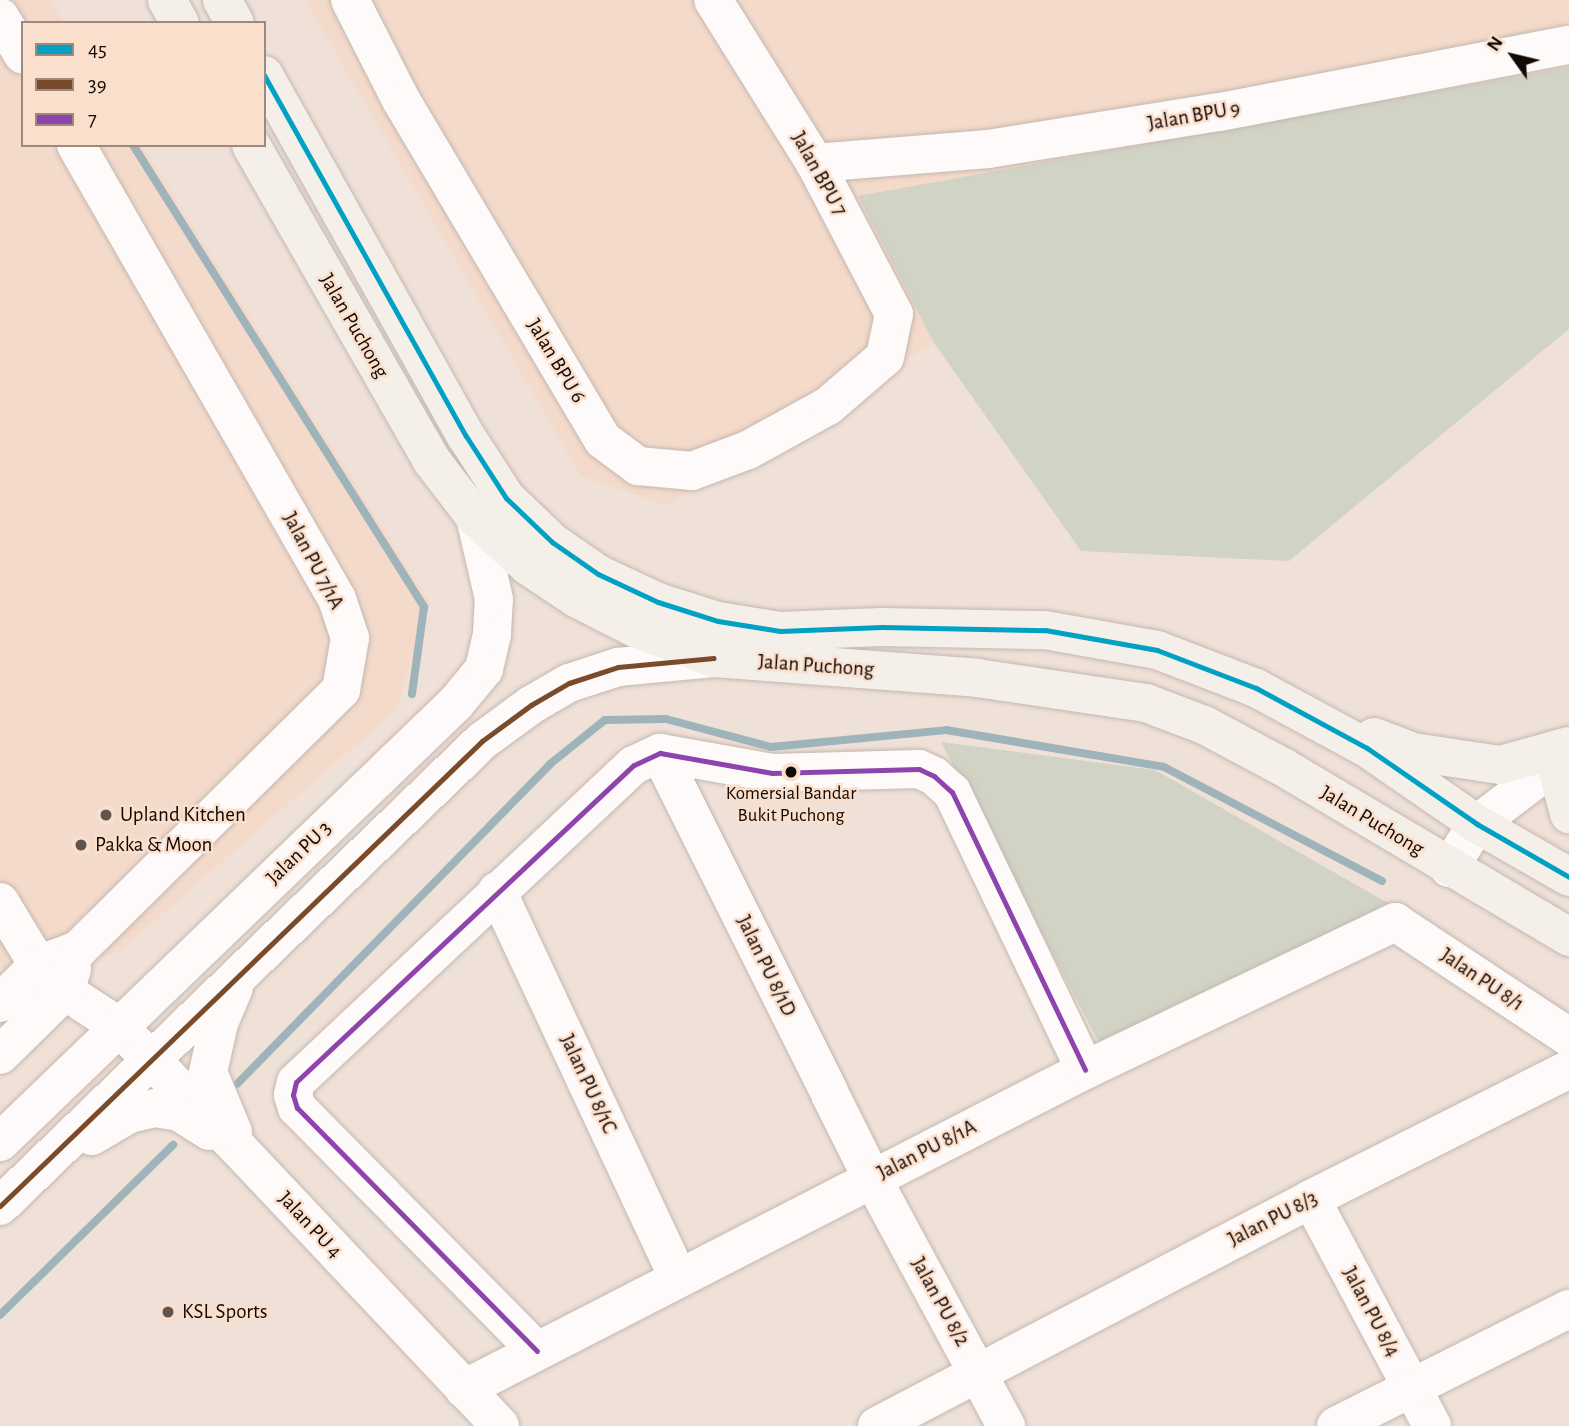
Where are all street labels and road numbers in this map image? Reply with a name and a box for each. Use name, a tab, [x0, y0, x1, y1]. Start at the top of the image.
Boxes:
street label: Jalan BPU 9	[1146, 95, 1242, 137]
street label: Jalan BPU 7	[786, 128, 852, 220]
street label: Jalan Puchong	[314, 269, 394, 383]
street label: Jalan BPU 6	[521, 314, 591, 408]
street label: Jalan PU 7/1A	[277, 508, 349, 614]
street label: Jalan Puchong	[757, 649, 875, 683]
street label: Jalan Puchong	[1316, 780, 1428, 862]
street label: Jalan PU 3	[261, 816, 337, 890]
street label: Jalan PU 8/1D	[731, 911, 801, 1021]
street label: Jalan PU 8/1	[1435, 943, 1529, 1017]
street label: Jalan PU 8/1C	[554, 1030, 622, 1138]
street label: Jalan PU 8/1A	[873, 1114, 981, 1186]
street label: Jalan PU 4	[273, 1186, 347, 1264]
street label: Jalan PU 8/3	[1224, 1186, 1322, 1252]
street label: Jalan PU 8/2	[905, 1253, 975, 1351]
street label: Jalan PU 8/4	[1337, 1263, 1405, 1361]

